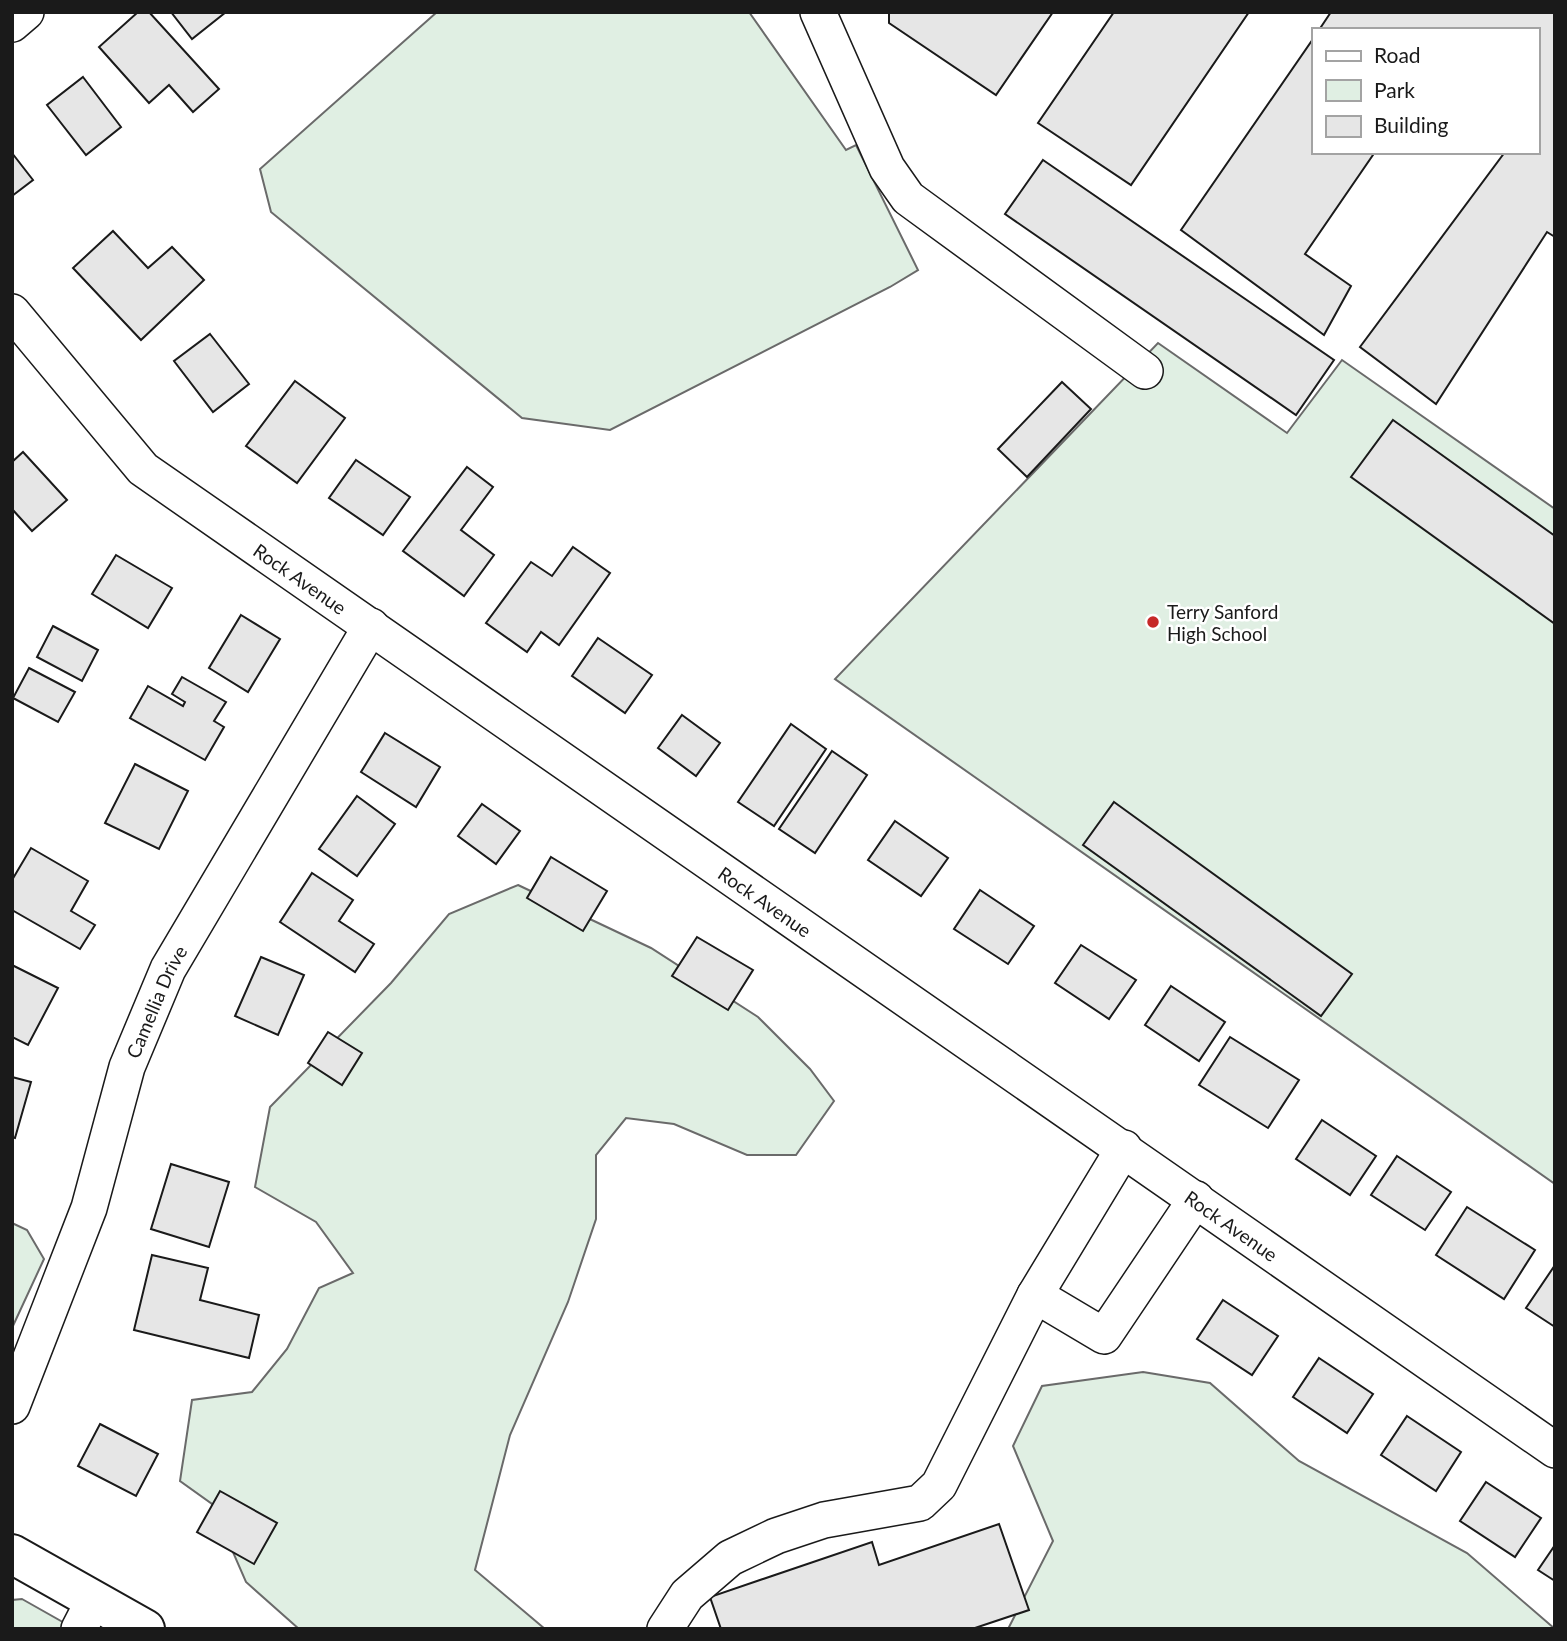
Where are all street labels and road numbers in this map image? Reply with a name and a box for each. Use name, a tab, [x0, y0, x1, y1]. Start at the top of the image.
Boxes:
street label: Rock Avenue	[249, 538, 351, 619]
street label: Rock Avenue	[714, 861, 816, 941]
street label: Camellia Drive	[121, 941, 191, 1061]
street label: Rock Avenue	[1181, 1185, 1282, 1266]

